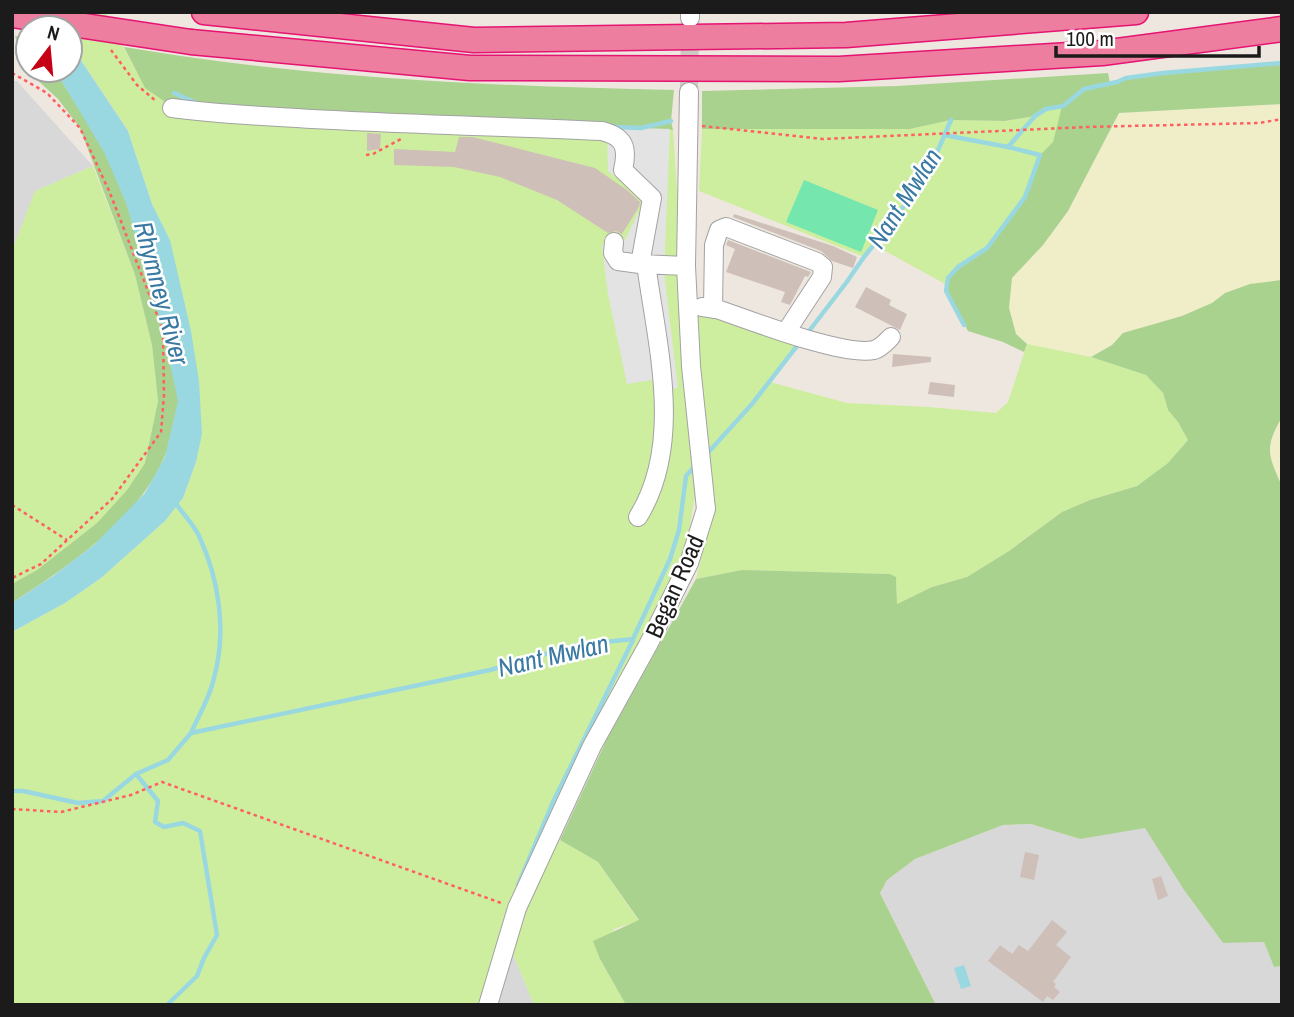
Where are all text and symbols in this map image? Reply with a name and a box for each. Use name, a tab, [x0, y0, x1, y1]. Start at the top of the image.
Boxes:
north arrow	[14, 14, 84, 84]
scale bar	[1056, 14, 1259, 58]
text: N	[45, 19, 63, 47]
text: 100 m	[1066, 24, 1114, 53]
water label: Nant Mwlan	[859, 141, 949, 255]
water label: Rhymney River	[126, 218, 198, 369]
street label: Began Road	[637, 530, 711, 642]
water label: Nant Mwlan	[494, 625, 612, 685]

